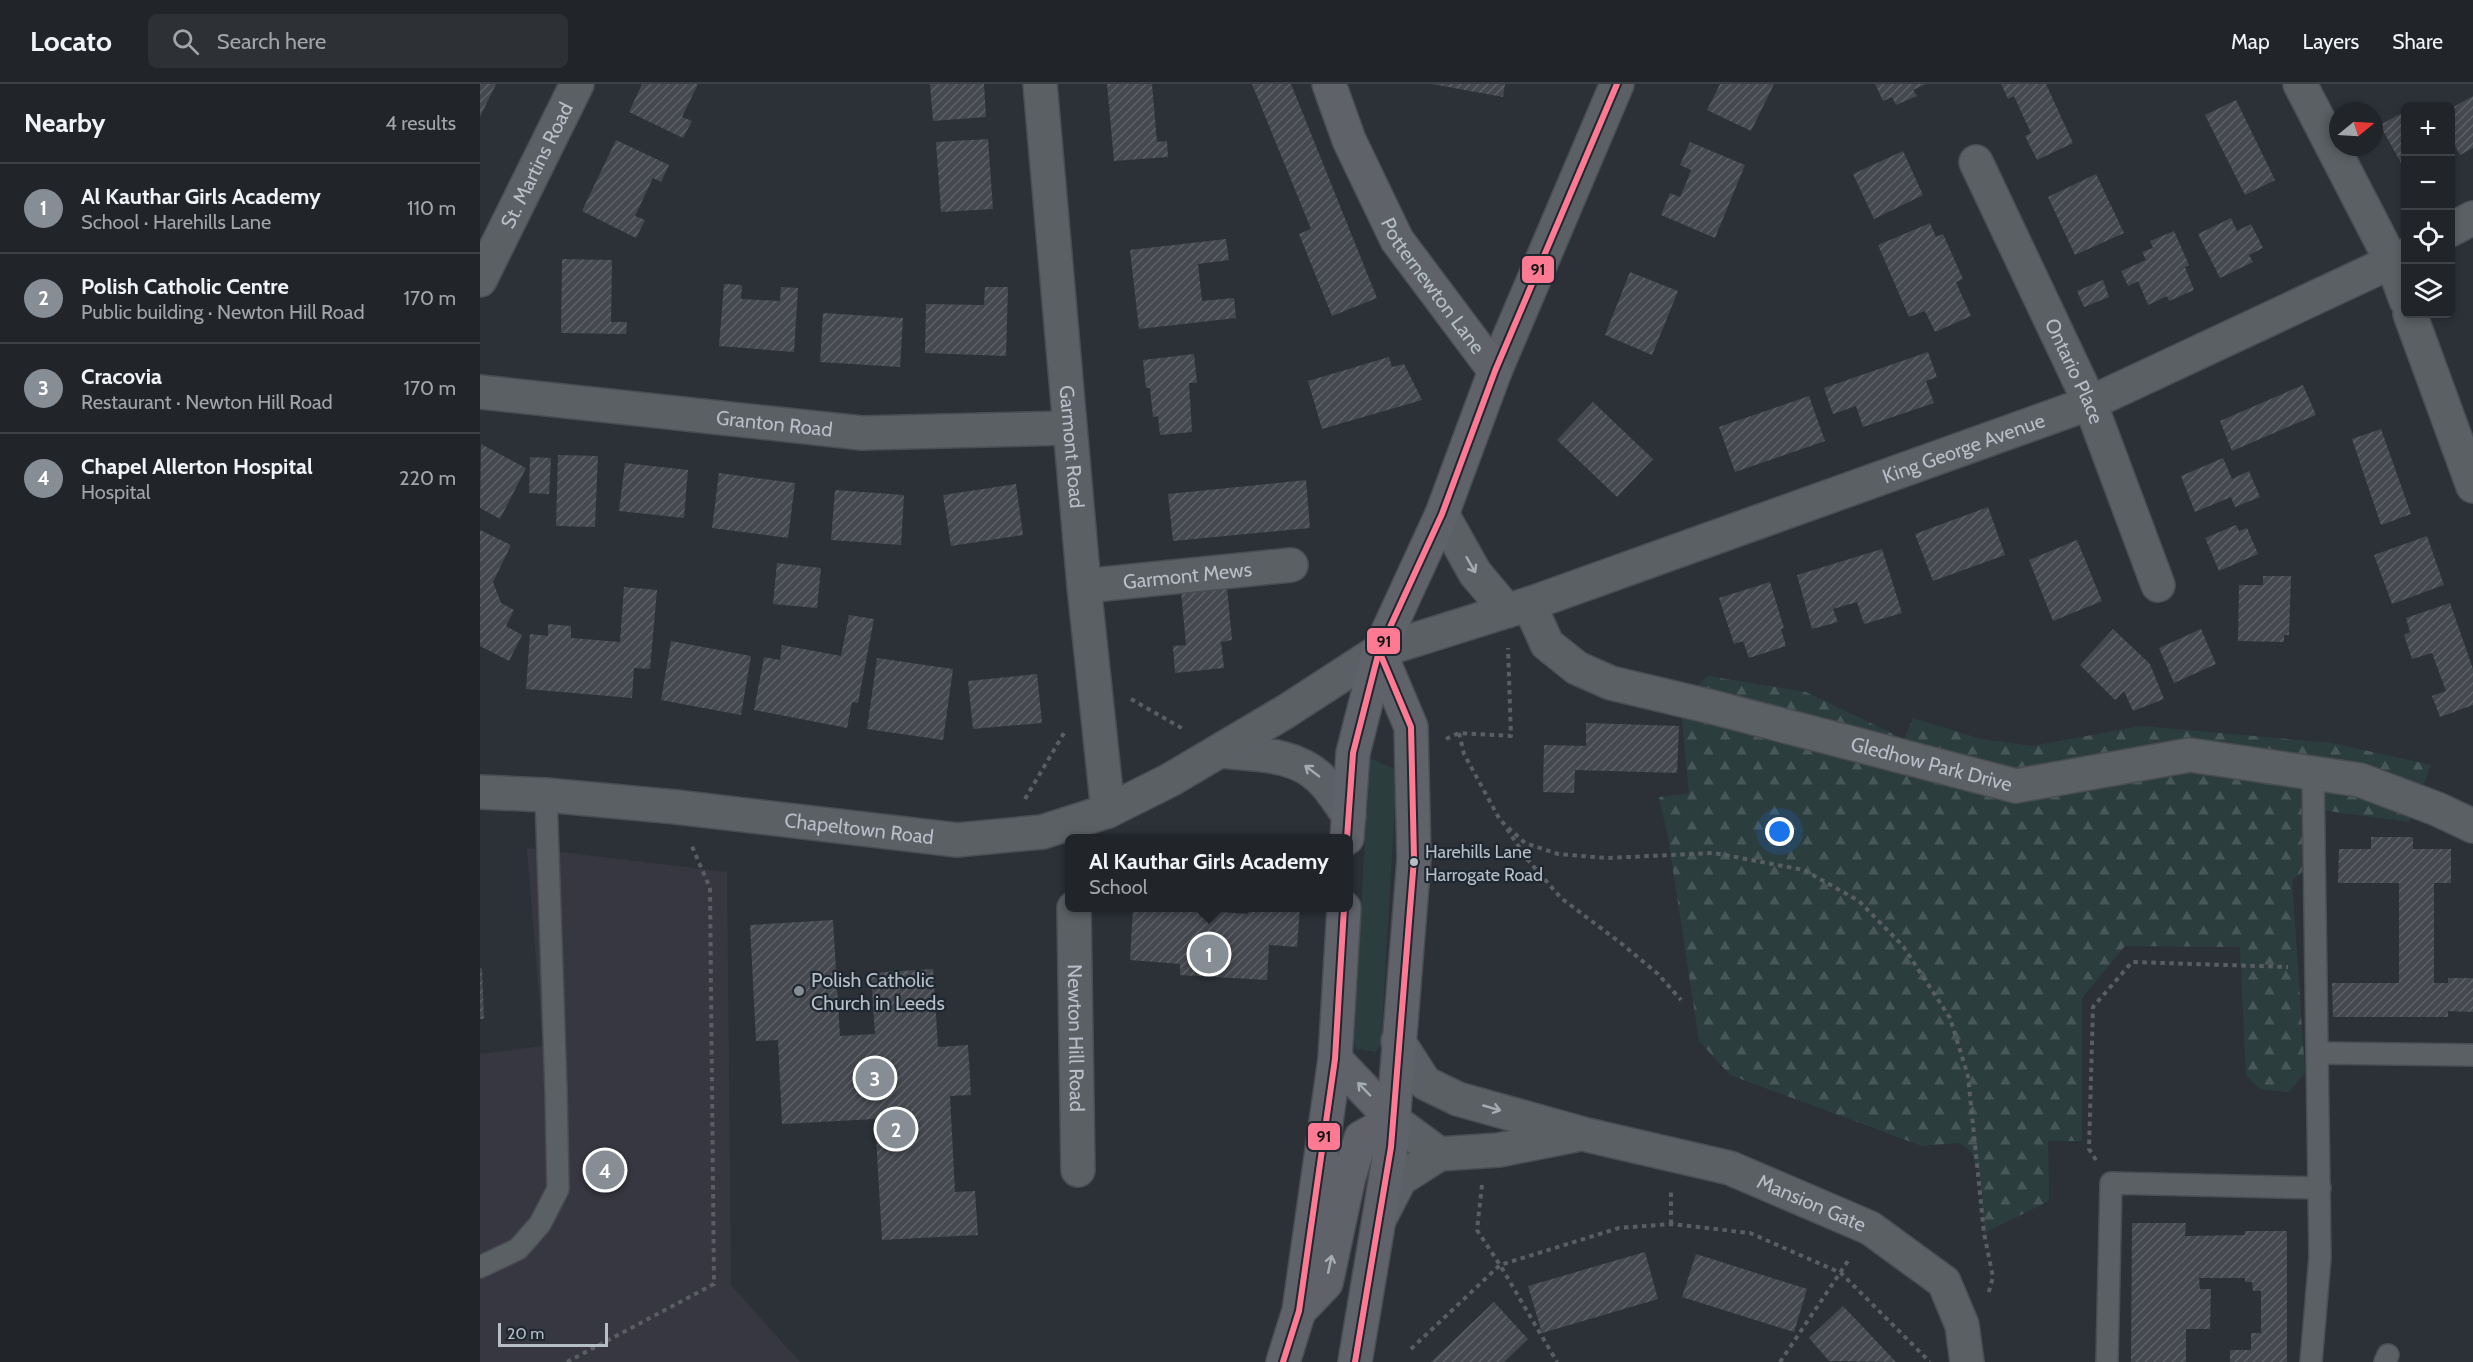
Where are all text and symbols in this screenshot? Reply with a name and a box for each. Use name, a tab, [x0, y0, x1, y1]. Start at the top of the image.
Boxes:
search box	[148, 14, 568, 68]
text: Locato	[30, 24, 112, 58]
icon: search	[169, 25, 202, 58]
text: Search here	[217, 28, 326, 55]
text: Map	[2231, 29, 2270, 54]
text: Layers	[2303, 29, 2359, 54]
text: Share	[2392, 29, 2443, 54]
street label: St. Martins Road	[496, 98, 578, 232]
north arrow	[2329, 102, 2383, 156]
map controls	[2401, 102, 2455, 318]
button: +	[2401, 102, 2455, 156]
text: Nearby	[24, 107, 105, 139]
text: 4 results	[385, 111, 456, 135]
button: −	[2401, 156, 2455, 210]
text: Al Kauthar Girls Academy	[81, 183, 321, 210]
text: 1	[40, 196, 47, 220]
text: 110 m	[407, 196, 456, 220]
text: School · Harehills Lane	[81, 210, 271, 234]
button: locate	[2401, 210, 2455, 264]
street label: Potternewton Lane	[1376, 214, 1490, 358]
line badge: 91	[1521, 255, 1555, 284]
text: 91	[1531, 260, 1545, 279]
button: layers	[2401, 264, 2455, 318]
text: Polish Catholic Centre	[81, 273, 289, 300]
text: 2	[38, 286, 49, 310]
text: 170 m	[404, 286, 456, 310]
text: Public building · Newton Hill Road	[81, 300, 365, 324]
street label: Ontario Place	[2040, 314, 2109, 427]
text: Cracovia	[81, 363, 162, 390]
text: 3	[38, 376, 49, 400]
text: 170 m	[404, 376, 456, 400]
street label: Garmont Road	[1054, 384, 1089, 509]
text: Restaurant · Newton Hill Road	[81, 390, 333, 414]
street label: Granton Road	[715, 405, 834, 442]
street label: King George Avenue	[1879, 408, 2048, 488]
text: Chapel Allerton Hospital	[81, 453, 313, 480]
text: 4	[37, 466, 50, 490]
text: 220 m	[399, 466, 456, 490]
text: Hospital	[81, 480, 151, 504]
one-way arrow	[1465, 556, 1477, 573]
street label: Garmont Mews	[1122, 557, 1253, 594]
line badge: 91	[1366, 627, 1401, 655]
text: 91	[1377, 632, 1391, 651]
street label: Gledhow Park Drive	[1848, 732, 2015, 796]
one-way arrow	[1304, 765, 1320, 777]
street label: Chapeltown Road	[783, 808, 935, 849]
your location	[1765, 817, 1794, 846]
popup	[1065, 834, 1353, 912]
place label: Harehills Lane Harrogate Road	[1425, 841, 1543, 886]
text: Al Kauthar Girls Academy	[1089, 848, 1329, 875]
marker: Harehills Lane Harrogate Road	[1408, 856, 1420, 868]
text: School	[1089, 875, 1147, 899]
pin: 1	[1190, 932, 1228, 976]
street label: Newton Hill Road	[1063, 964, 1089, 1112]
place label: Polish Catholic Church in Leeds	[811, 968, 945, 1015]
marker: Polish Catholic Church in Leeds	[792, 984, 806, 998]
pin: 3	[856, 1056, 894, 1100]
one-way arrow	[1357, 1082, 1371, 1097]
one-way arrow	[1482, 1103, 1501, 1114]
pin: 2	[876, 1106, 916, 1152]
line badge: 91	[1307, 1122, 1341, 1151]
text: 91	[1317, 1127, 1331, 1146]
pin: 4	[586, 1148, 624, 1192]
street label: Mansion Gate	[1754, 1169, 1870, 1237]
one-way arrow	[1325, 1254, 1336, 1274]
scale bar	[498, 1320, 608, 1348]
text: 20 m	[507, 1324, 544, 1343]

